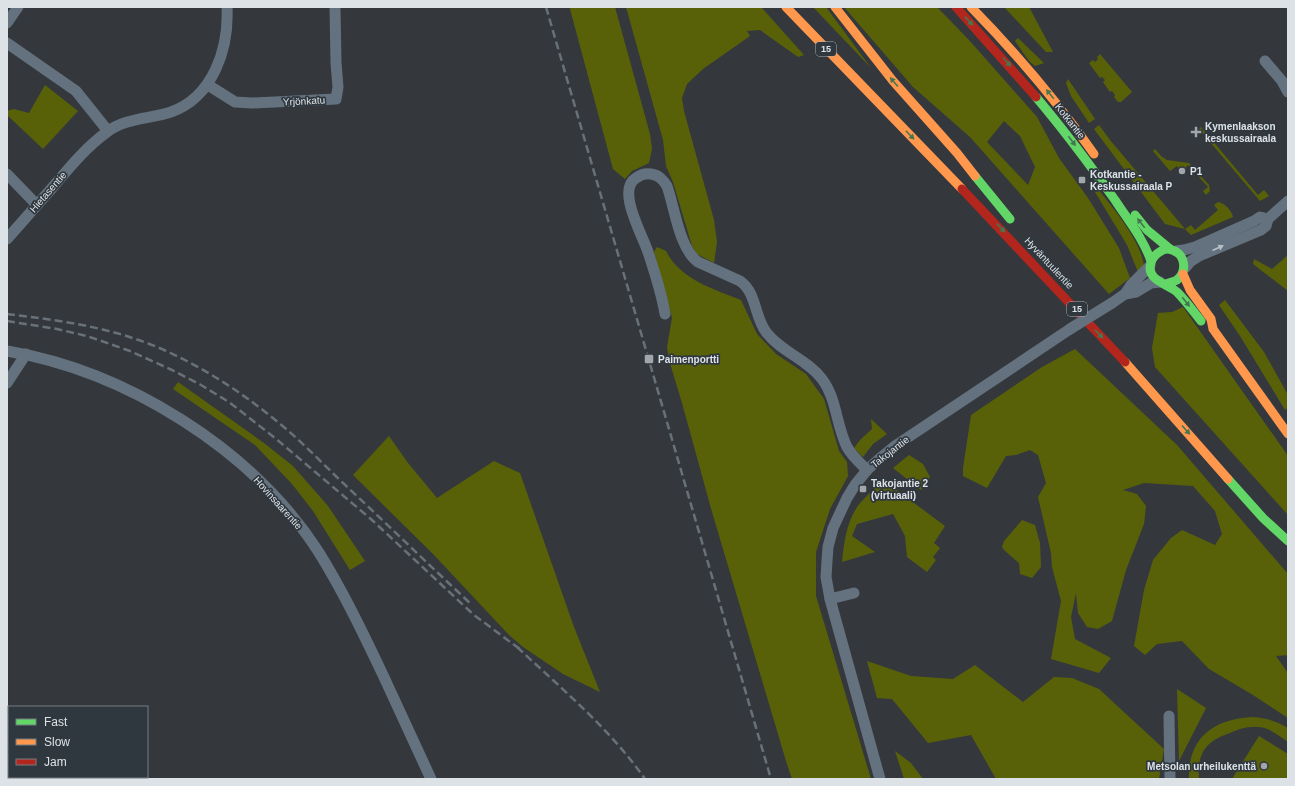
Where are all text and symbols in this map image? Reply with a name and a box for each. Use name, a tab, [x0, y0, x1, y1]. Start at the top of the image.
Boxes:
one-way arrow	[964, 16, 974, 26]
road number: 15	[816, 42, 836, 56]
one-way arrow	[1002, 57, 1011, 67]
one-way arrow	[890, 77, 899, 87]
one-way arrow	[1046, 89, 1054, 99]
street label: Yrjönkatu	[283, 94, 325, 108]
street label: Kotkantie	[1053, 101, 1087, 141]
place label: Kymenlaakson keskussairaala	[1205, 121, 1277, 144]
marker: Kymenlaakson keskussairaala	[1190, 126, 1202, 138]
one-way arrow	[906, 130, 915, 140]
one-way arrow	[1068, 136, 1077, 147]
marker: P1	[1177, 166, 1187, 176]
place label: P1	[1190, 166, 1203, 177]
street label: Hietasentie	[27, 169, 69, 214]
place label: Kotkantie - Keskussairaala P	[1090, 169, 1173, 192]
marker: Kotkantie - Keskussairaala P	[1077, 175, 1087, 185]
one-way arrow	[1137, 217, 1146, 228]
one-way arrow	[996, 224, 1005, 233]
street label: Hyväntuulentie	[1022, 235, 1076, 291]
one-way arrow	[1212, 245, 1223, 251]
one-way arrow	[1182, 297, 1190, 308]
road number: 15	[1067, 302, 1087, 316]
one-way arrow	[1094, 329, 1104, 339]
marker: Paimenportti	[643, 353, 655, 365]
place label: Paimenportti	[658, 354, 719, 365]
one-way arrow	[1182, 425, 1191, 435]
street label: Takojantie	[869, 434, 911, 470]
street label: Hovinsaarentie	[252, 475, 305, 532]
place label: Takojantie 2 (virtuaali)	[871, 478, 928, 501]
marker: Takojantie 2 (virtuaali)	[858, 484, 868, 494]
legend	[8, 706, 148, 778]
text: Fast	[44, 715, 68, 729]
text: Slow	[44, 735, 70, 749]
text: Jam	[44, 755, 67, 769]
place label: Metsolan urheilukenttä	[1147, 761, 1256, 772]
marker: Metsolan urheilukenttä	[1259, 761, 1269, 771]

